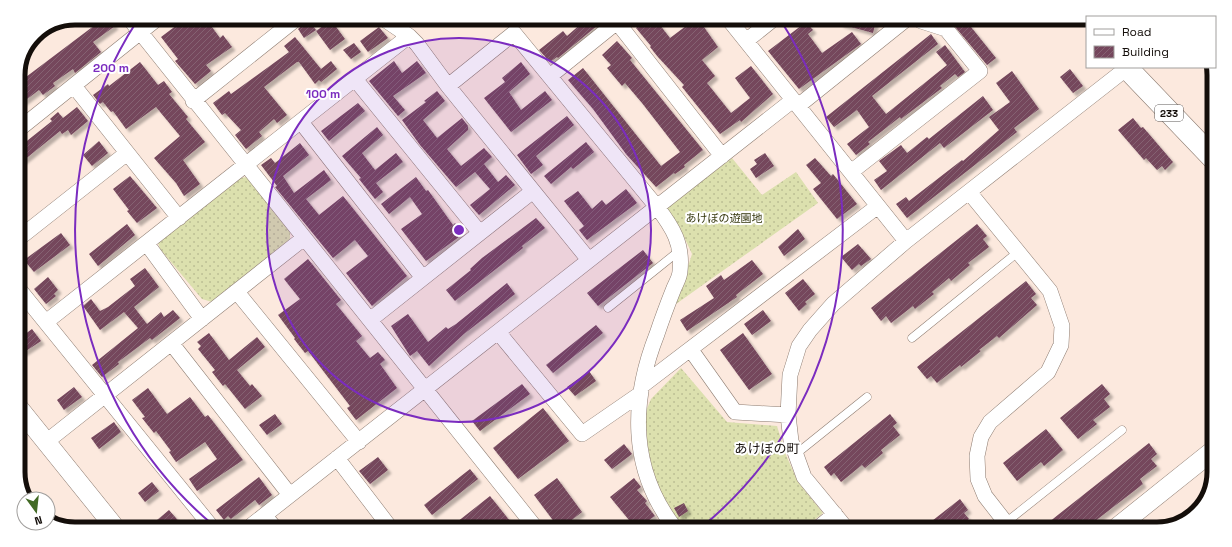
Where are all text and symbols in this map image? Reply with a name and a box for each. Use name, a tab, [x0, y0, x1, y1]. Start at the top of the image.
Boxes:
legend	[1086, 16, 1216, 68]
text: Road	[1122, 24, 1151, 40]
text: Building	[1122, 44, 1169, 60]
text: 200 m	[93, 60, 129, 76]
text: 100 m	[306, 86, 340, 102]
road number: 233	[1155, 105, 1183, 121]
park label: あけぼの遊園地	[686, 211, 763, 225]
centre of rings	[452, 223, 466, 237]
district label: あけぼの町	[734, 440, 800, 457]
north arrow	[16, 491, 56, 531]
text: N	[33, 513, 44, 528]

